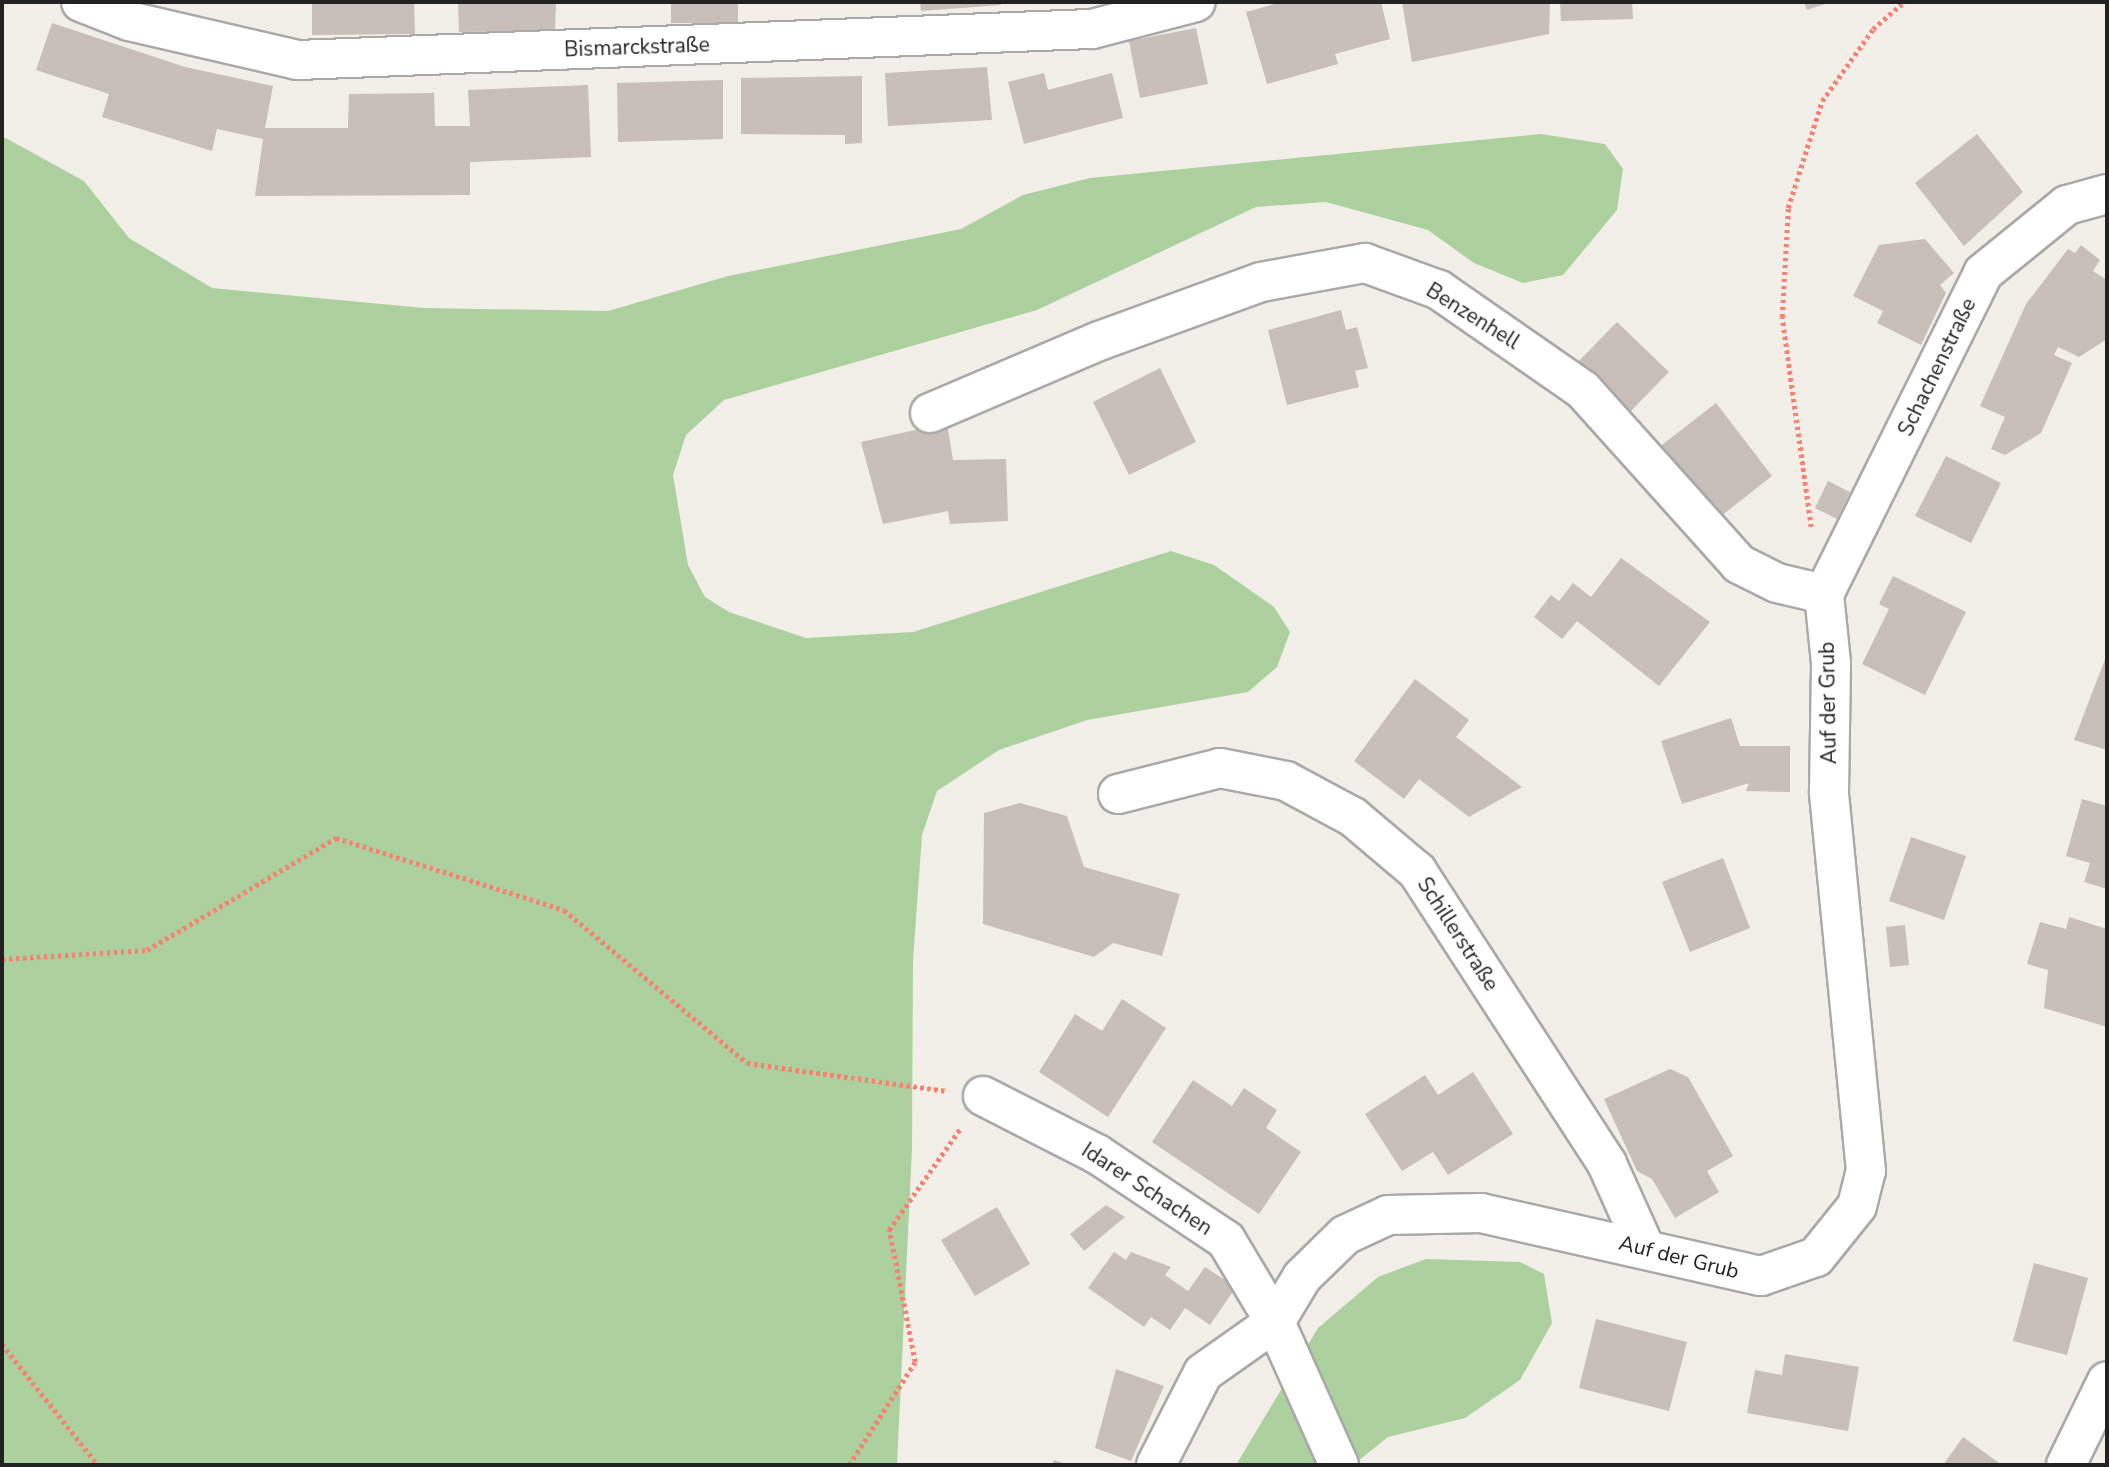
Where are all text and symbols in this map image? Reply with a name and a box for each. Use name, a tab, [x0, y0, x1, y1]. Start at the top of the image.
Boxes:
street label: Bismarckstraße	[564, 32, 710, 62]
street label: Benzenhell	[1422, 277, 1524, 355]
street label: Schachenstraße	[1893, 294, 1981, 440]
street label: Auf der Grub	[1814, 641, 1842, 765]
street label: Schillerstraße	[1412, 872, 1504, 996]
street label: Idarer Schachen	[1077, 1137, 1217, 1241]
street label: Auf der Grub	[1616, 1230, 1742, 1284]

